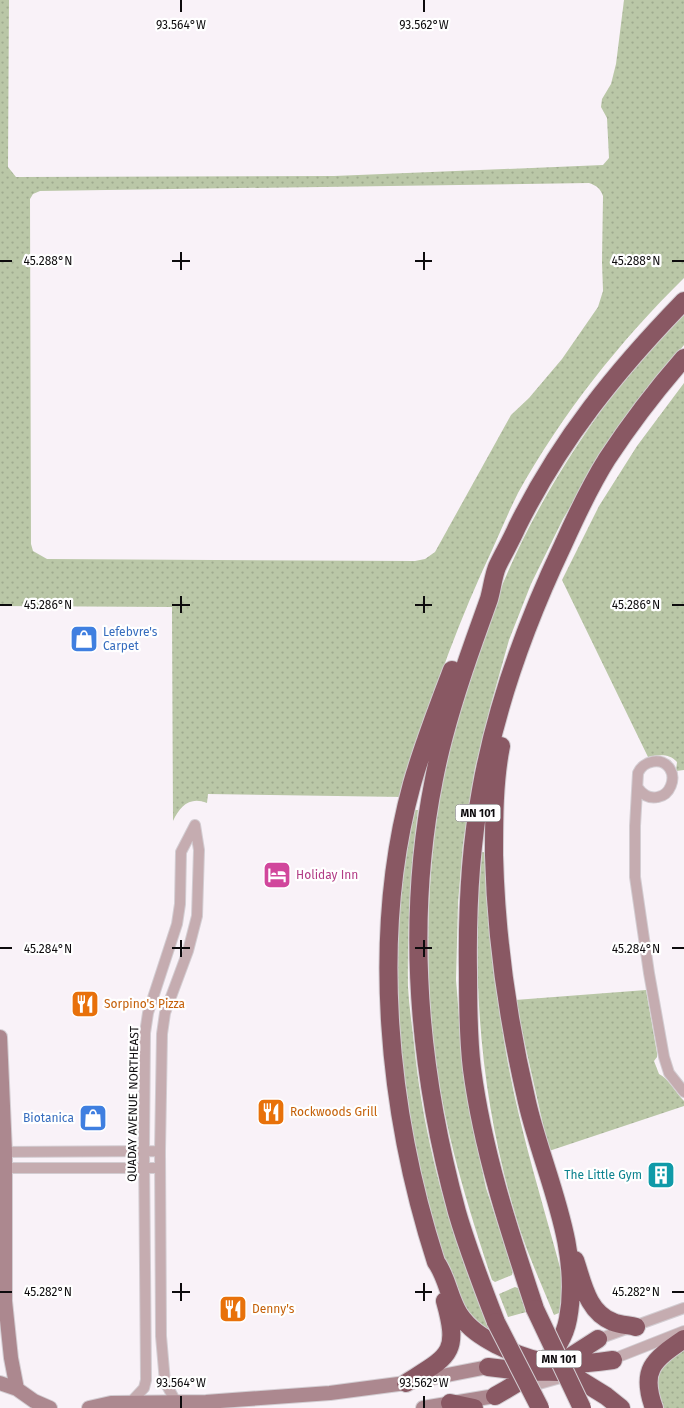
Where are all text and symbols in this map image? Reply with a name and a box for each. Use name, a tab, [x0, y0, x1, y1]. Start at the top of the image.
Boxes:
text: 93.564°W	[156, 18, 206, 32]
text: 93.562°W	[399, 18, 449, 32]
text: 45.288°N	[24, 254, 72, 268]
text: 45.288°N	[612, 254, 660, 268]
text: 45.286°N	[24, 598, 72, 612]
text: 45.286°N	[612, 598, 660, 612]
shop icon: Lefebvre's Carpet	[69, 624, 99, 654]
place label: Lefebvre's Carpet	[103, 625, 158, 653]
road number: MN 101	[456, 804, 500, 821]
hotel icon: Holiday Inn	[262, 860, 292, 890]
place label: Holiday Inn	[296, 868, 358, 882]
text: 45.284°N	[24, 942, 72, 956]
text: 45.284°N	[612, 942, 660, 956]
restaurant icon: Sorpino's Pizza	[70, 989, 100, 1019]
place label: Sorpino's Pizza	[104, 997, 185, 1011]
street label: QUADAY AVENUE NORTHEAST	[125, 1025, 141, 1182]
restaurant icon: Rockwoods Grill	[256, 1097, 286, 1127]
shop icon: Biotanica	[78, 1103, 108, 1133]
place label: Rockwoods Grill	[290, 1105, 378, 1119]
place label: Biotanica	[23, 1111, 74, 1125]
building icon: The Little Gym	[646, 1160, 676, 1190]
place label: The Little Gym	[564, 1168, 642, 1182]
text: 45.282°N	[24, 1285, 72, 1299]
text: 45.282°N	[612, 1285, 660, 1299]
restaurant icon: Denny's	[218, 1294, 248, 1324]
place label: Denny's	[252, 1302, 295, 1316]
road number: MN 101	[536, 1350, 582, 1368]
text: 93.564°W	[156, 1376, 206, 1390]
text: 93.562°W	[399, 1376, 449, 1390]

